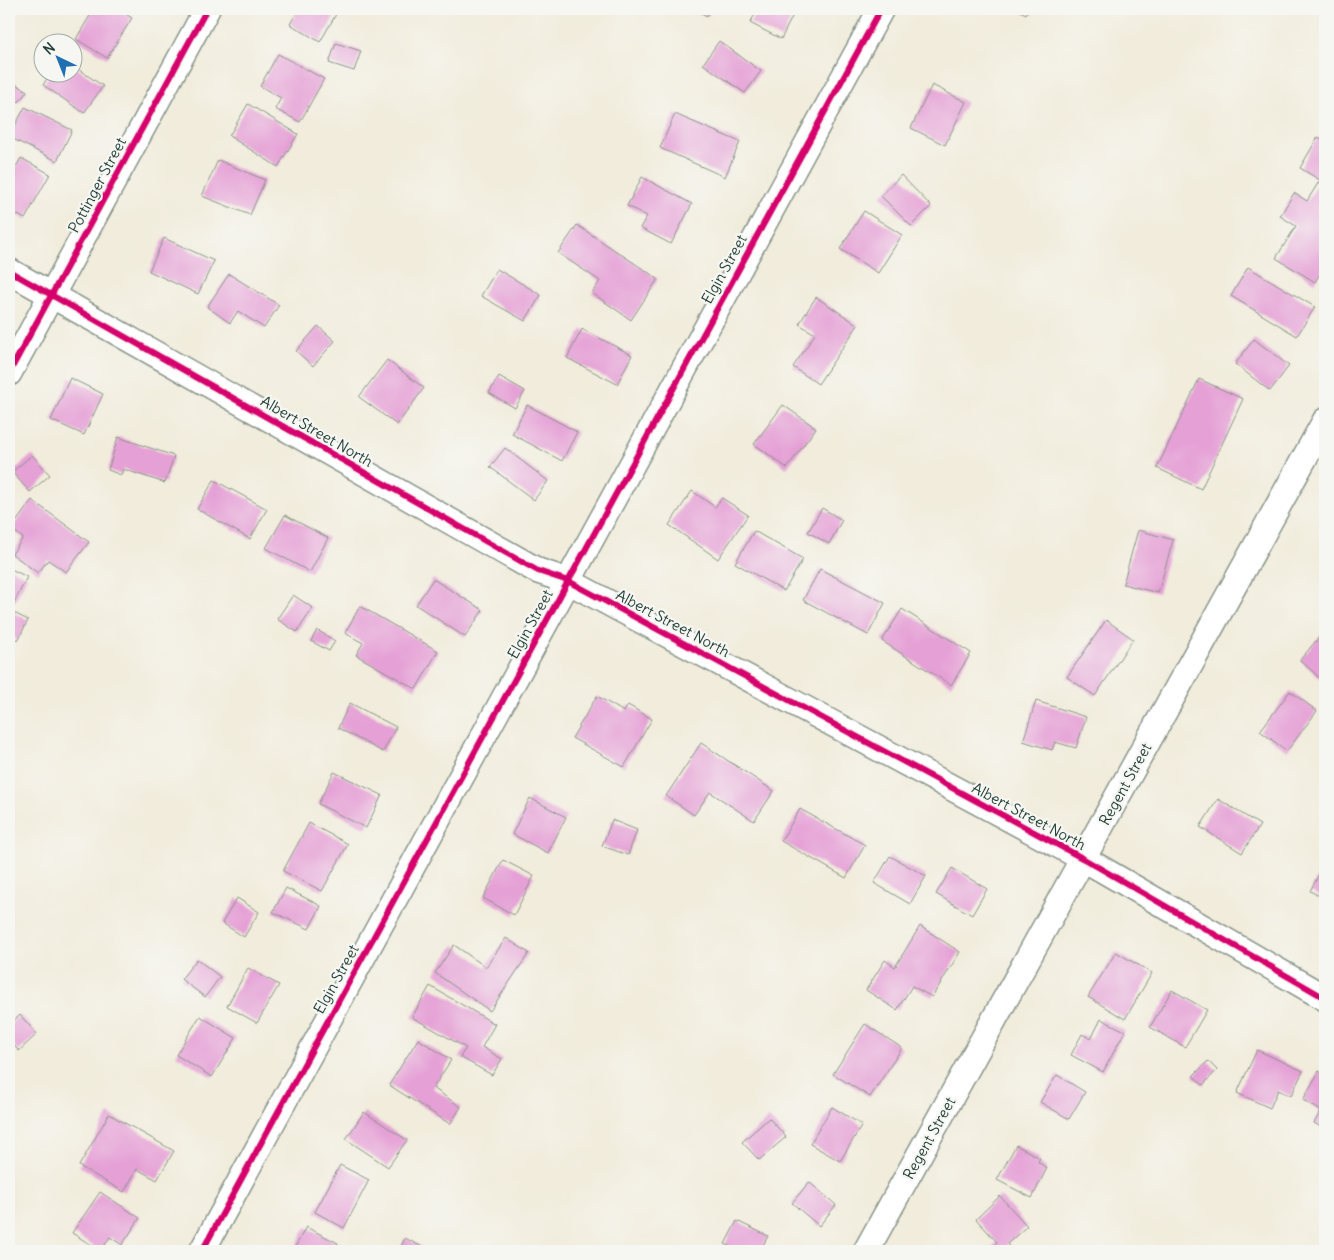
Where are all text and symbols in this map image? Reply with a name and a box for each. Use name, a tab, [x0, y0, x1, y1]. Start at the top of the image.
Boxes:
north arrow	[32, 32, 82, 82]
text: N	[39, 39, 59, 58]
street label: Pottinger Street	[64, 134, 130, 236]
street label: Elgin Street	[697, 231, 751, 307]
street label: Albert Street North	[258, 391, 377, 471]
street label: Albert Street North	[613, 585, 733, 661]
street label: Elgin Street	[503, 586, 557, 662]
street label: Regent Street	[1095, 740, 1155, 828]
street label: Albert Street North	[969, 778, 1089, 854]
street label: Elgin Street	[309, 941, 363, 1017]
street label: Regent Street	[899, 1094, 959, 1182]

